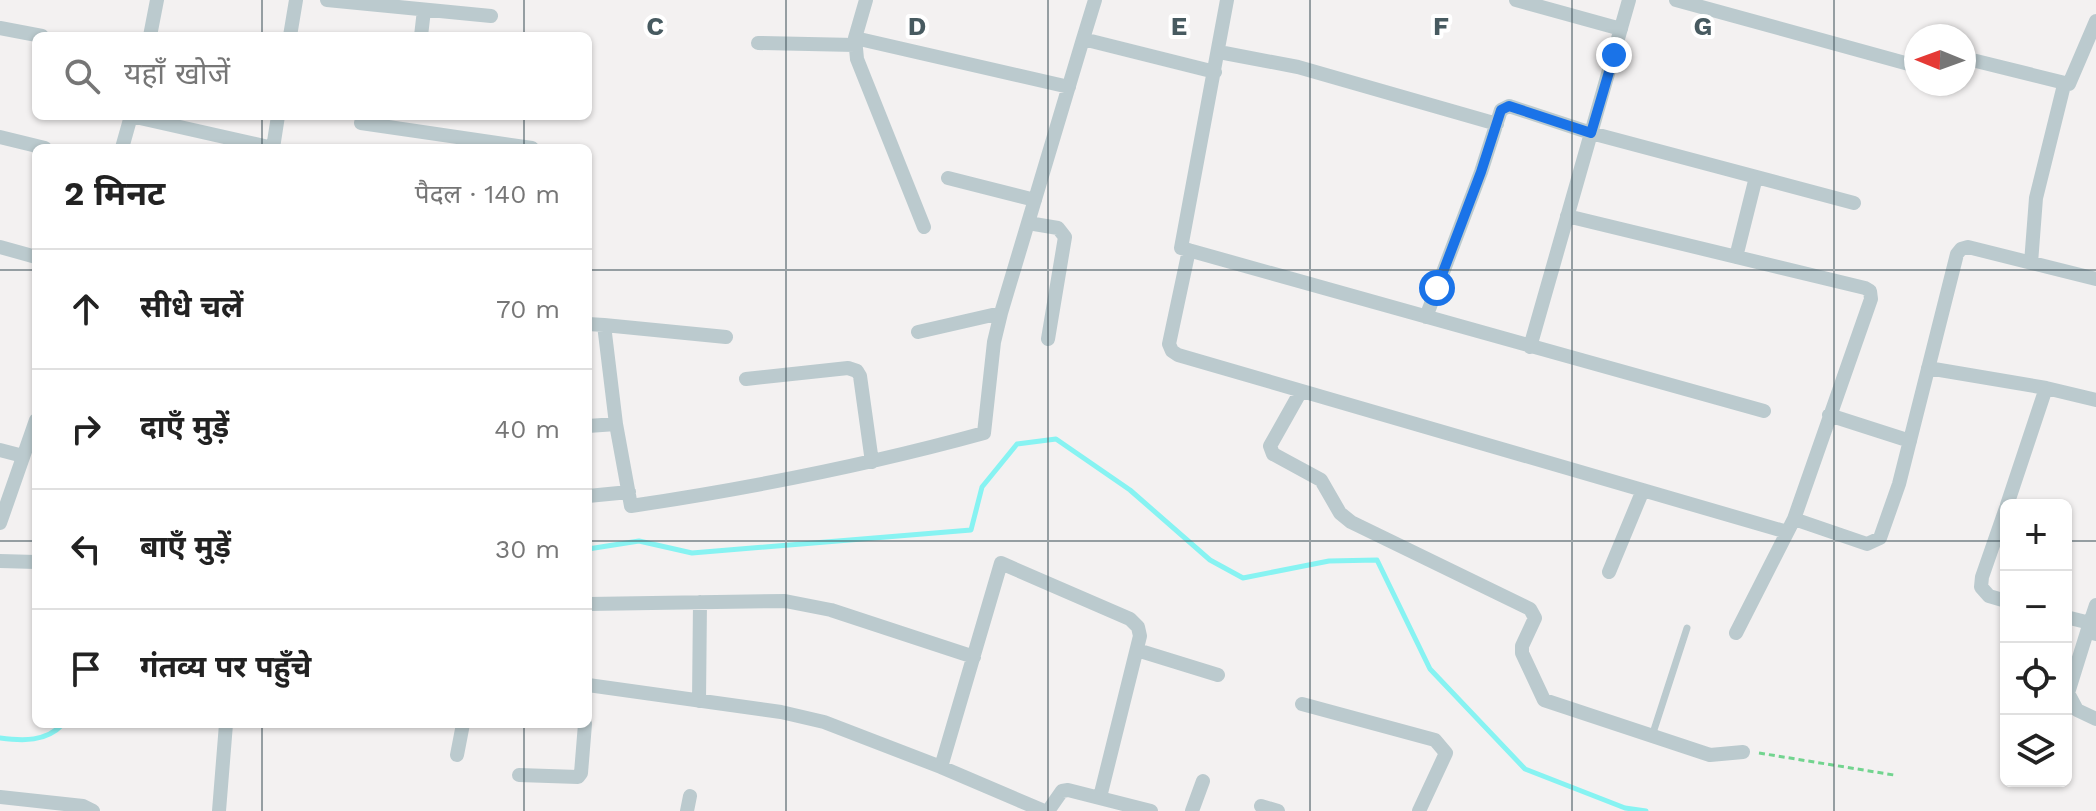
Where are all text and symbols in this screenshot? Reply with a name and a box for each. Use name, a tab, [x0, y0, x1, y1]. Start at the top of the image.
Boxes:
text: C	[646, 11, 664, 41]
text: D	[908, 11, 926, 41]
text: E	[1171, 11, 1187, 41]
text: F	[1433, 11, 1449, 41]
text: G	[1694, 11, 1712, 41]
north arrow	[1904, 24, 1976, 96]
search box	[32, 32, 592, 120]
route end	[1596, 37, 1632, 73]
icon: search	[60, 54, 104, 98]
text: यहाँ खोजें	[124, 56, 230, 91]
text: 2 मिनट	[64, 173, 165, 213]
text: पैदल · 140 m	[415, 179, 560, 209]
route start	[1419, 270, 1455, 306]
icon: ahead	[64, 287, 108, 331]
text: सीधे चलें	[140, 289, 243, 324]
text: 70 m	[496, 294, 560, 324]
icon: right	[64, 407, 108, 451]
text: दाएँ मुड़ें	[140, 409, 229, 444]
text: 40 m	[494, 414, 560, 444]
map controls	[2000, 499, 2072, 787]
button: +	[2000, 499, 2072, 571]
icon: left	[64, 527, 108, 571]
text: बाएँ मुड़ें	[140, 529, 231, 564]
text: 30 m	[495, 534, 560, 564]
button: −	[2000, 571, 2072, 643]
button: locate	[2000, 643, 2072, 715]
icon: arrive	[64, 647, 108, 691]
text: गंतव्य पर पहुँचे	[140, 649, 311, 684]
button: layers	[2000, 715, 2072, 787]

